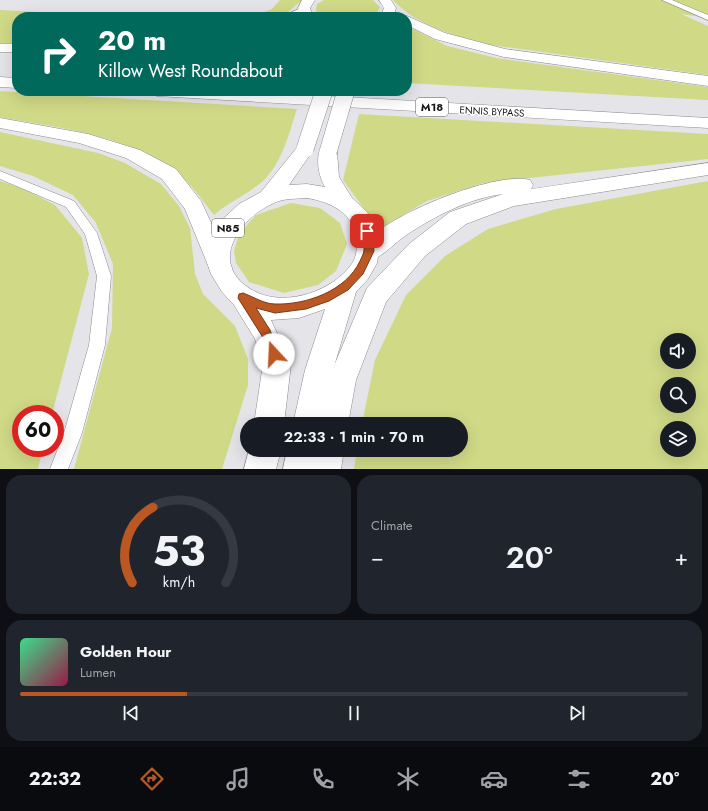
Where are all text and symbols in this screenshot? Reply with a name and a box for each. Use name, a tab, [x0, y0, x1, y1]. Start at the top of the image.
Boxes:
text: 20 m	[98, 20, 166, 61]
icon: right	[32, 28, 84, 80]
text: Killow West Roundabout	[98, 58, 283, 84]
road number: M18	[416, 98, 448, 116]
street label: ENNIS BYPASS	[459, 102, 525, 121]
pin	[350, 214, 384, 248]
road number: N85	[212, 219, 244, 237]
icon: arrive	[356, 220, 378, 242]
position arrow	[253, 333, 295, 375]
map controls	[660, 333, 696, 457]
button: sound	[660, 333, 696, 369]
button: search	[660, 377, 696, 413]
speed limit sign: 60	[12, 405, 64, 457]
button: layers	[660, 421, 696, 457]
text: 22:33 · 1 min · 70 m	[284, 426, 424, 448]
text: Climate	[371, 516, 412, 535]
text: 53	[152, 520, 205, 581]
text: 20°	[506, 536, 553, 579]
text: −	[371, 541, 384, 573]
text: +	[674, 541, 688, 573]
text: km/h	[162, 571, 195, 591]
text: Golden Hour	[80, 641, 172, 663]
text: Lumen	[80, 663, 116, 682]
icon: previous	[120, 702, 142, 724]
icon: pause	[343, 702, 365, 724]
icon: next	[566, 702, 588, 724]
icon: directions	[138, 765, 166, 793]
icon: music	[224, 765, 252, 793]
icon: phone	[309, 765, 337, 793]
icon: climate	[394, 765, 422, 793]
icon: car	[480, 765, 508, 793]
icon: filters	[565, 765, 593, 793]
text: 22:32	[29, 766, 81, 792]
text: 20°	[650, 766, 679, 792]

